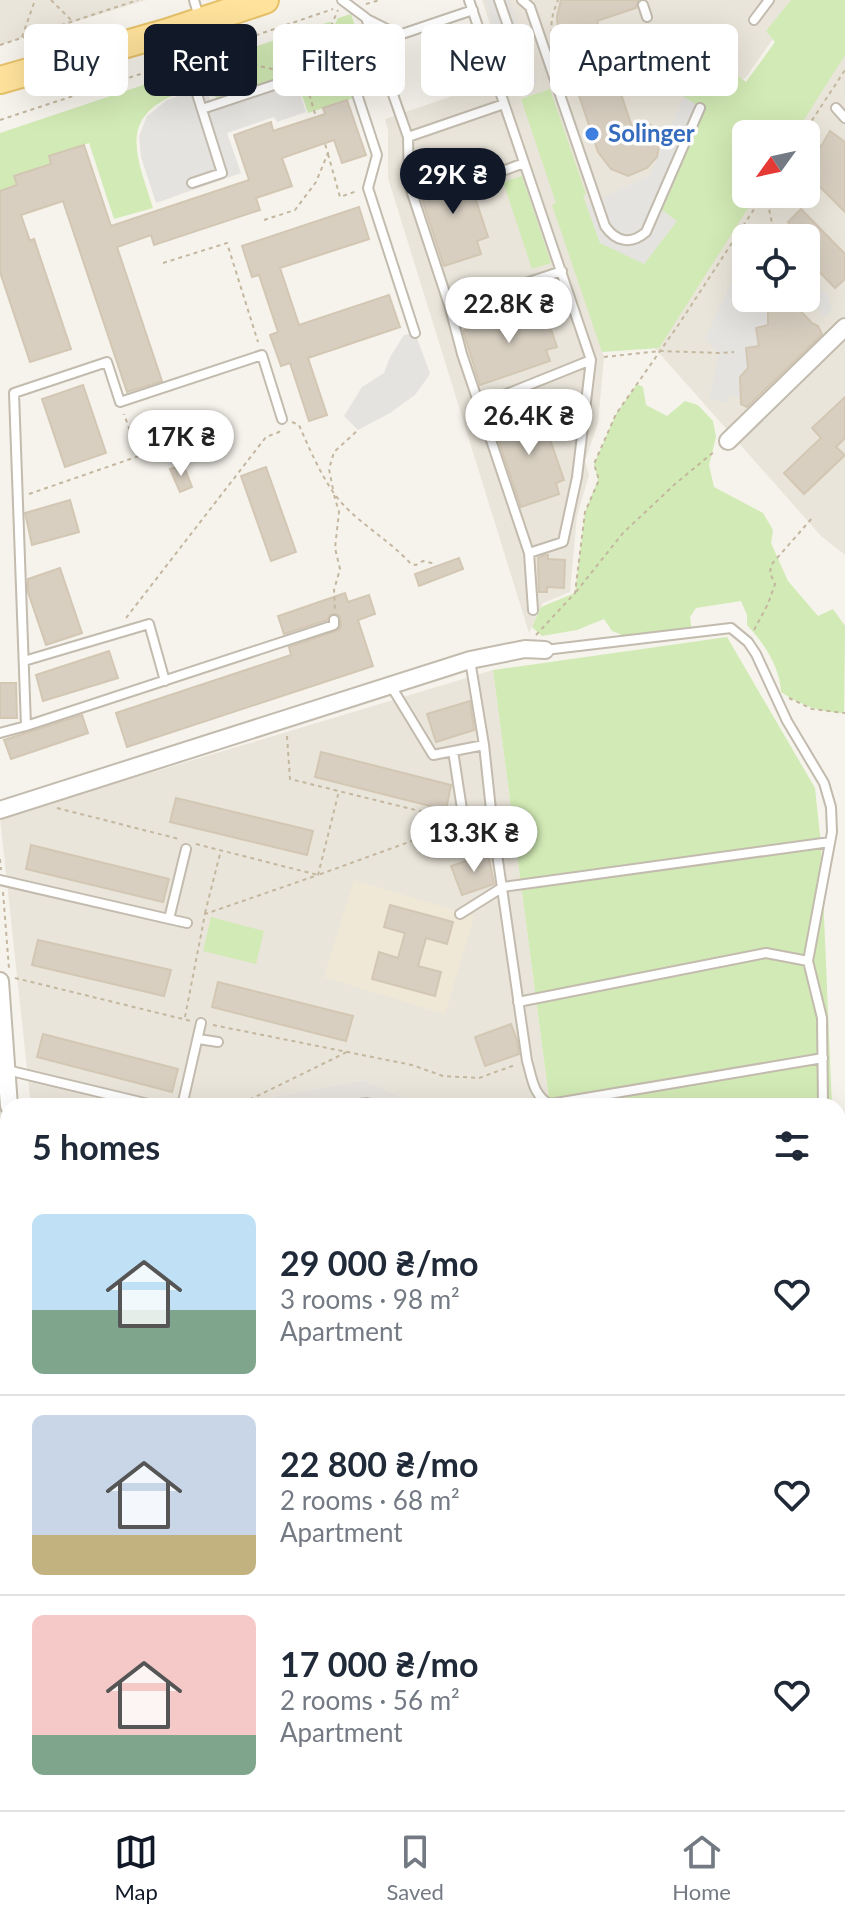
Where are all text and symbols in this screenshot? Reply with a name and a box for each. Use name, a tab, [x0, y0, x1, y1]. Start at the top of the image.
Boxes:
chip: Buy	[24, 24, 128, 96]
chip: Rent	[144, 24, 257, 96]
chip: Filters	[273, 24, 405, 96]
chip: New	[421, 24, 534, 96]
chip: Apartment	[550, 24, 738, 96]
place label: Solinger	[608, 118, 695, 147]
north arrow	[732, 120, 820, 208]
map controls	[732, 120, 820, 312]
marker: Solinger	[583, 125, 601, 143]
pin: 29K ₴	[397, 148, 509, 216]
text: 29K ₴	[418, 158, 488, 190]
button: locate	[732, 224, 820, 312]
pin: 22.8K ₴	[435, 277, 583, 345]
text: 22.8K ₴	[463, 287, 555, 319]
pin: 26.4K ₴	[455, 389, 603, 457]
text: 26.4K ₴	[483, 399, 575, 431]
pin: 17K ₴	[125, 410, 237, 478]
text: 17K ₴	[146, 420, 216, 452]
pin: 13.3K ₴	[400, 806, 548, 874]
text: 13.3K ₴	[428, 816, 520, 848]
icon: filters	[770, 1124, 814, 1168]
text: 5 homes	[32, 1126, 160, 1167]
text: 29 000 ₴/mo	[280, 1242, 479, 1283]
icon: home	[96, 1246, 192, 1342]
icon: heart	[770, 1272, 814, 1316]
text: 3 rooms · 98 m²	[280, 1283, 460, 1315]
text: Apartment	[280, 1315, 403, 1347]
text: 22 800 ₴/mo	[280, 1443, 479, 1484]
icon: home	[96, 1447, 192, 1543]
icon: heart	[770, 1473, 814, 1517]
text: 2 rooms · 68 m²	[280, 1484, 460, 1516]
text: Apartment	[280, 1516, 403, 1548]
text: 17 000 ₴/mo	[280, 1643, 479, 1684]
icon: home	[96, 1647, 192, 1743]
icon: heart	[770, 1673, 814, 1717]
text: 2 rooms · 56 m²	[280, 1684, 460, 1716]
text: Apartment	[280, 1716, 403, 1748]
tab: Map	[114, 1830, 158, 1905]
tab: Saved	[386, 1830, 444, 1905]
tab: Home	[672, 1830, 731, 1905]

